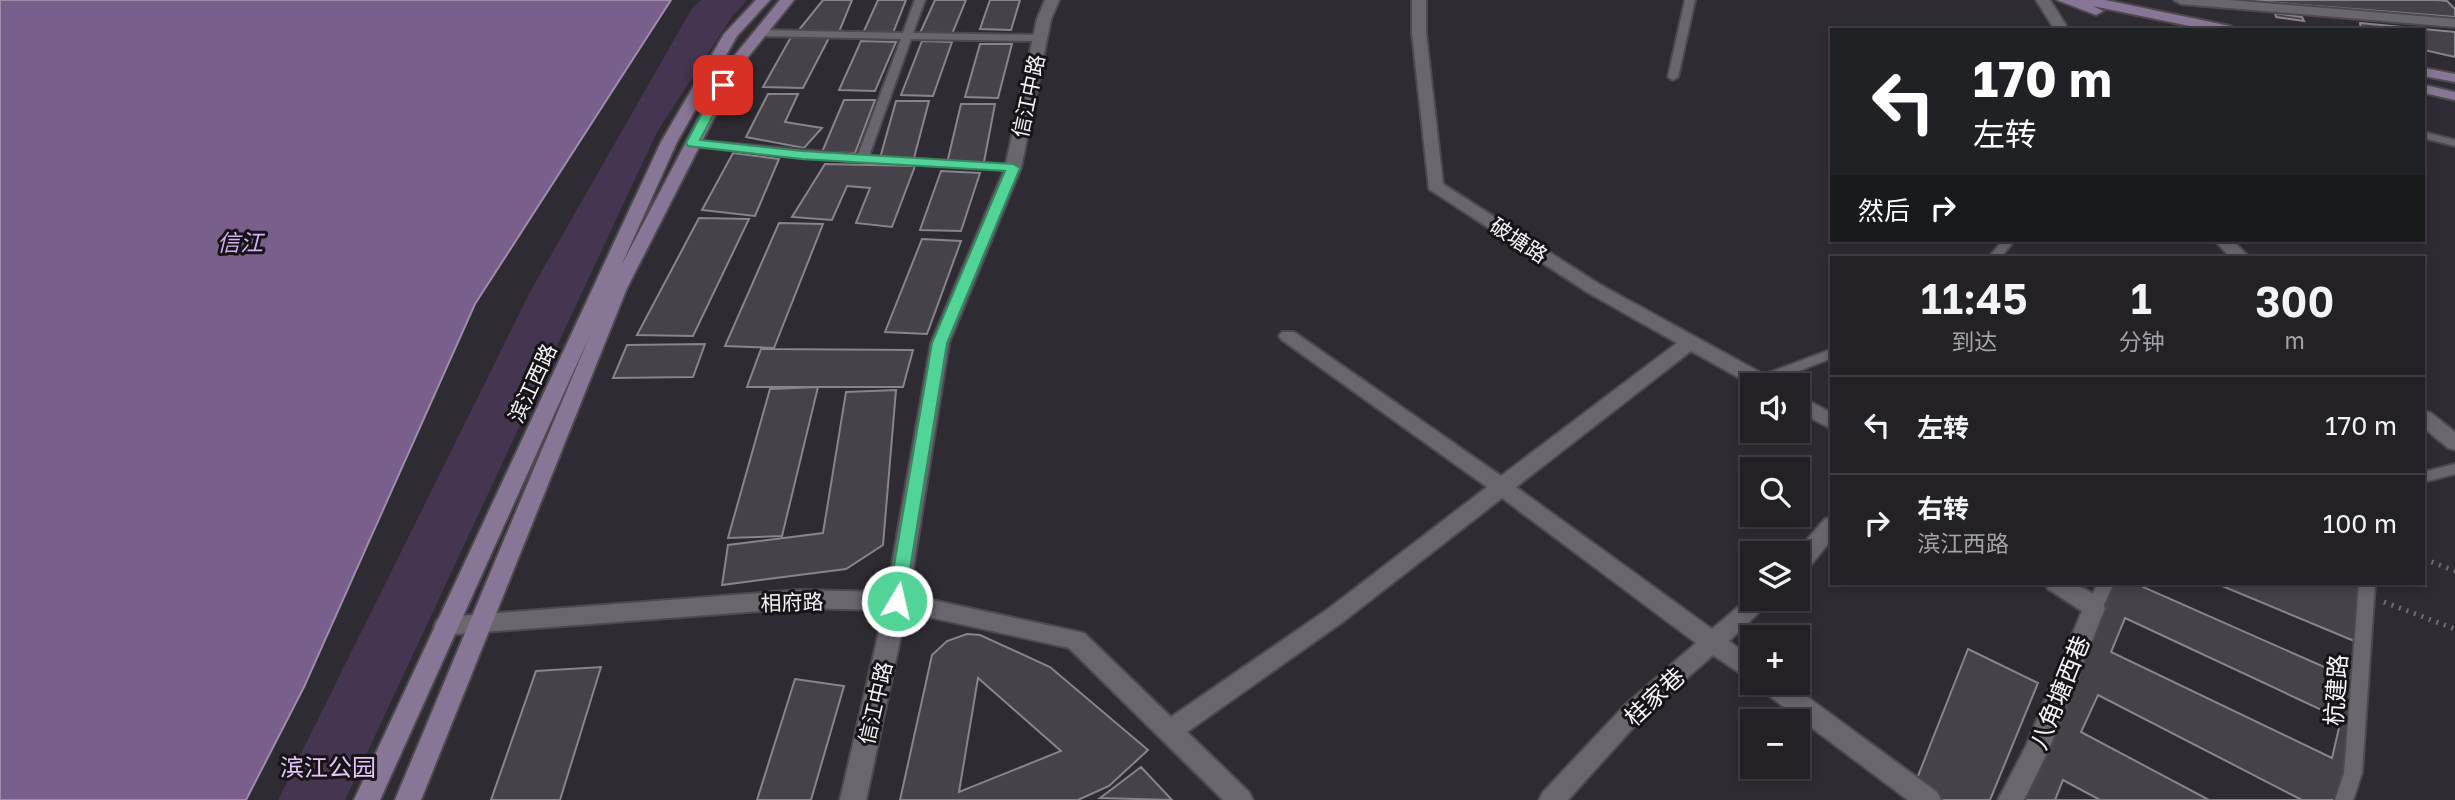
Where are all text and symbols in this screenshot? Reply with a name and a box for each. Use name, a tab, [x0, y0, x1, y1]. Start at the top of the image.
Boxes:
text: 170 m	[1973, 49, 2112, 108]
street label: 信江中路	[1007, 52, 1049, 140]
pin	[693, 55, 753, 115]
icon: left	[1858, 56, 1949, 147]
icon: arrive	[704, 66, 742, 104]
text: 左转	[1973, 115, 2037, 153]
icon: right	[1924, 189, 1962, 227]
text: 然后	[1858, 195, 1910, 226]
street label: 破塘路	[1486, 212, 1552, 268]
water label: 信江	[217, 228, 266, 256]
text: 11:45	[1921, 273, 2028, 323]
text: 1	[2131, 273, 2152, 323]
text: 300	[2255, 276, 2334, 326]
text: m	[2285, 326, 2305, 354]
text: 到达	[1951, 327, 1997, 355]
text: 分钟	[2118, 327, 2164, 355]
street label: 滨江西路	[502, 339, 562, 427]
map controls	[1740, 373, 1810, 779]
button: sound	[1740, 373, 1810, 443]
icon: left	[1858, 406, 1896, 444]
text: 170 m	[2325, 410, 2397, 441]
text: 左转	[1917, 412, 1969, 443]
button: search	[1740, 457, 1810, 527]
text: 右转	[1917, 493, 1969, 524]
icon: right	[1858, 504, 1896, 542]
text: 100 m	[2323, 508, 2397, 539]
text: 滨江西路	[1917, 529, 2009, 557]
button: layers	[1740, 541, 1810, 611]
position arrow	[860, 564, 934, 638]
street label: 相府路	[760, 588, 824, 616]
button: +	[1740, 625, 1810, 695]
street label: 八角塘西巷	[2023, 631, 2095, 753]
street label: 杭建路	[2318, 653, 2352, 727]
street label: 信江中路	[853, 659, 897, 747]
street label: 桂家巷	[1618, 661, 1690, 731]
button: −	[1740, 709, 1810, 779]
park label: 滨江公园	[280, 752, 376, 781]

